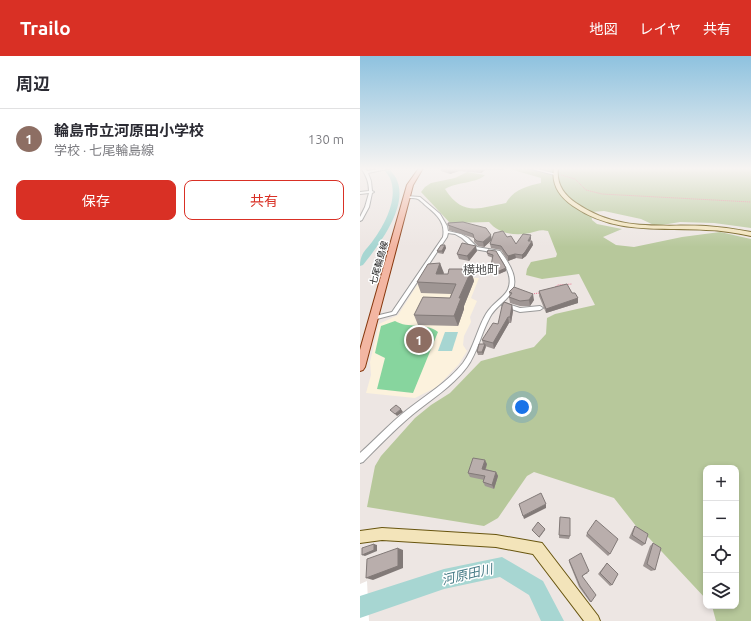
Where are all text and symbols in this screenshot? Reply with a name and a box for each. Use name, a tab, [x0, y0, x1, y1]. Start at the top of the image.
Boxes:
text: Trailo	[20, 17, 71, 39]
text: 地図	[589, 21, 617, 37]
text: レイヤ	[639, 21, 681, 37]
text: 共有	[703, 21, 731, 37]
text: 周辺	[16, 74, 50, 93]
text: 輪島市立河原田小学校	[54, 122, 204, 139]
text: 1	[25, 132, 33, 146]
text: 130 m	[308, 132, 344, 146]
text: 学校 · 七尾輪島線	[54, 143, 154, 157]
button: 保存	[16, 180, 176, 220]
button: 共有	[184, 180, 344, 220]
street label: 七尾輪島線	[367, 239, 390, 286]
district label: 横地町	[463, 263, 499, 276]
pin: 1	[406, 325, 432, 355]
your location	[512, 397, 532, 417]
map controls	[703, 465, 739, 609]
button: +	[703, 465, 739, 501]
button: −	[703, 501, 739, 537]
button: locate	[703, 537, 739, 573]
water label: 河原田川	[440, 561, 496, 587]
button: layers	[703, 573, 739, 609]

